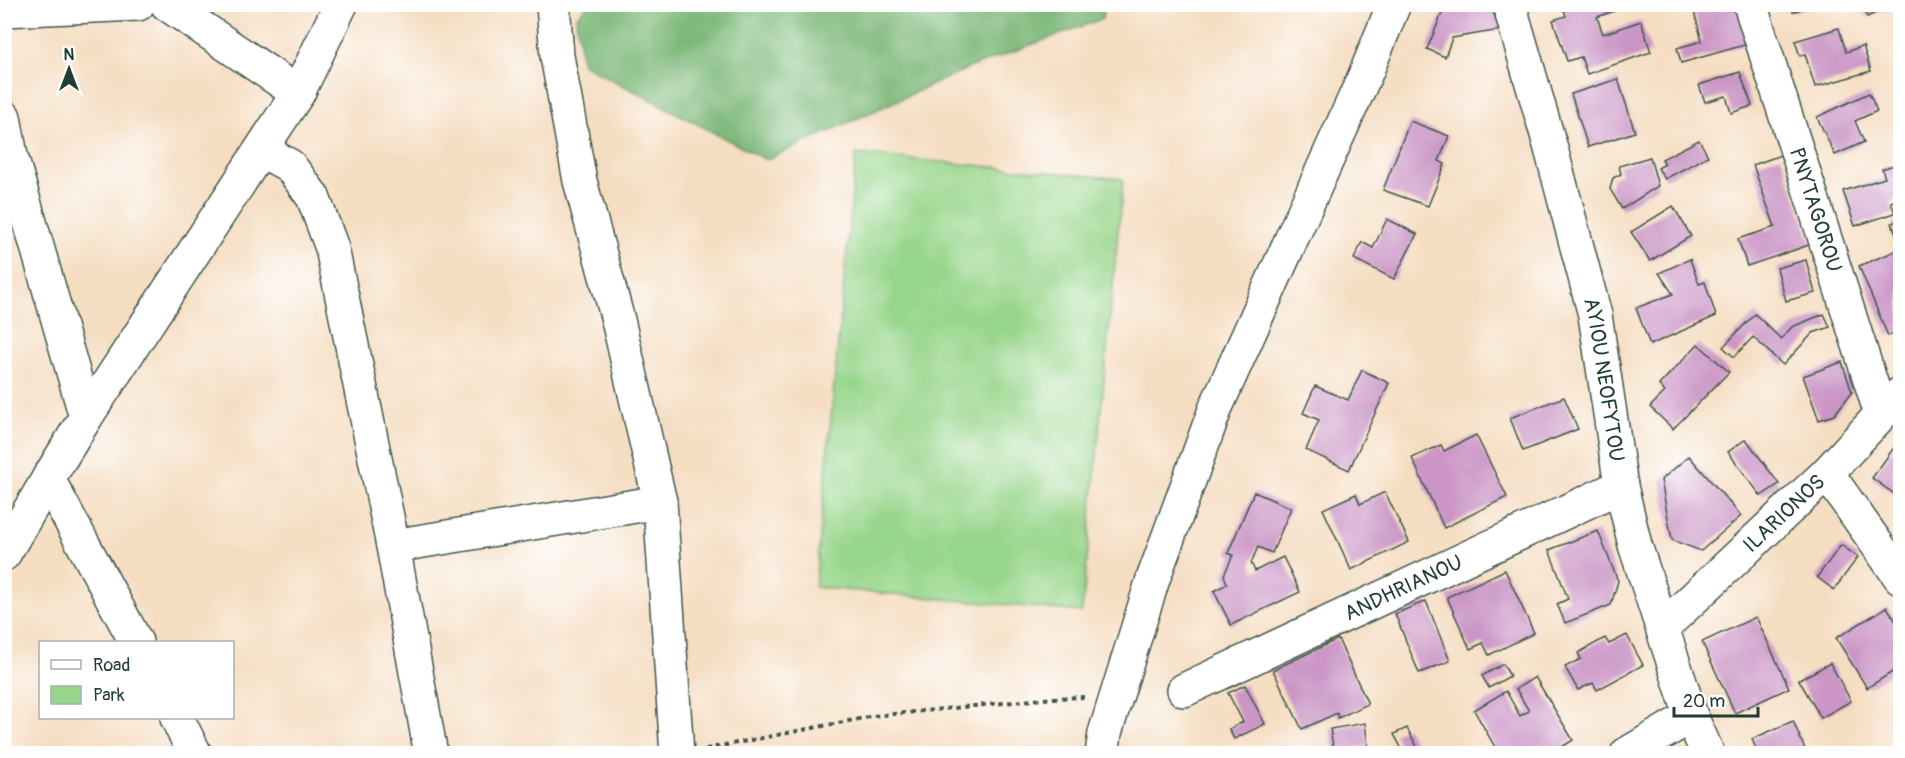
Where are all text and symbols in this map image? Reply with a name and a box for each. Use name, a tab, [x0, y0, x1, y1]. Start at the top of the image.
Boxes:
north arrow	[39, 39, 99, 99]
text: N	[64, 45, 75, 65]
street label: PNYTAGOROU	[1783, 144, 1848, 276]
street label: AYIOU NEOFYTOU	[1577, 295, 1630, 464]
street label: ILARIONOS	[1738, 469, 1831, 559]
street label: ANDHRIANOU	[1340, 549, 1467, 627]
legend	[39, 641, 234, 719]
text: Road	[93, 654, 130, 677]
scale bar	[1674, 680, 1758, 718]
text: Park	[93, 684, 125, 707]
text: 20 m	[1683, 690, 1725, 713]

